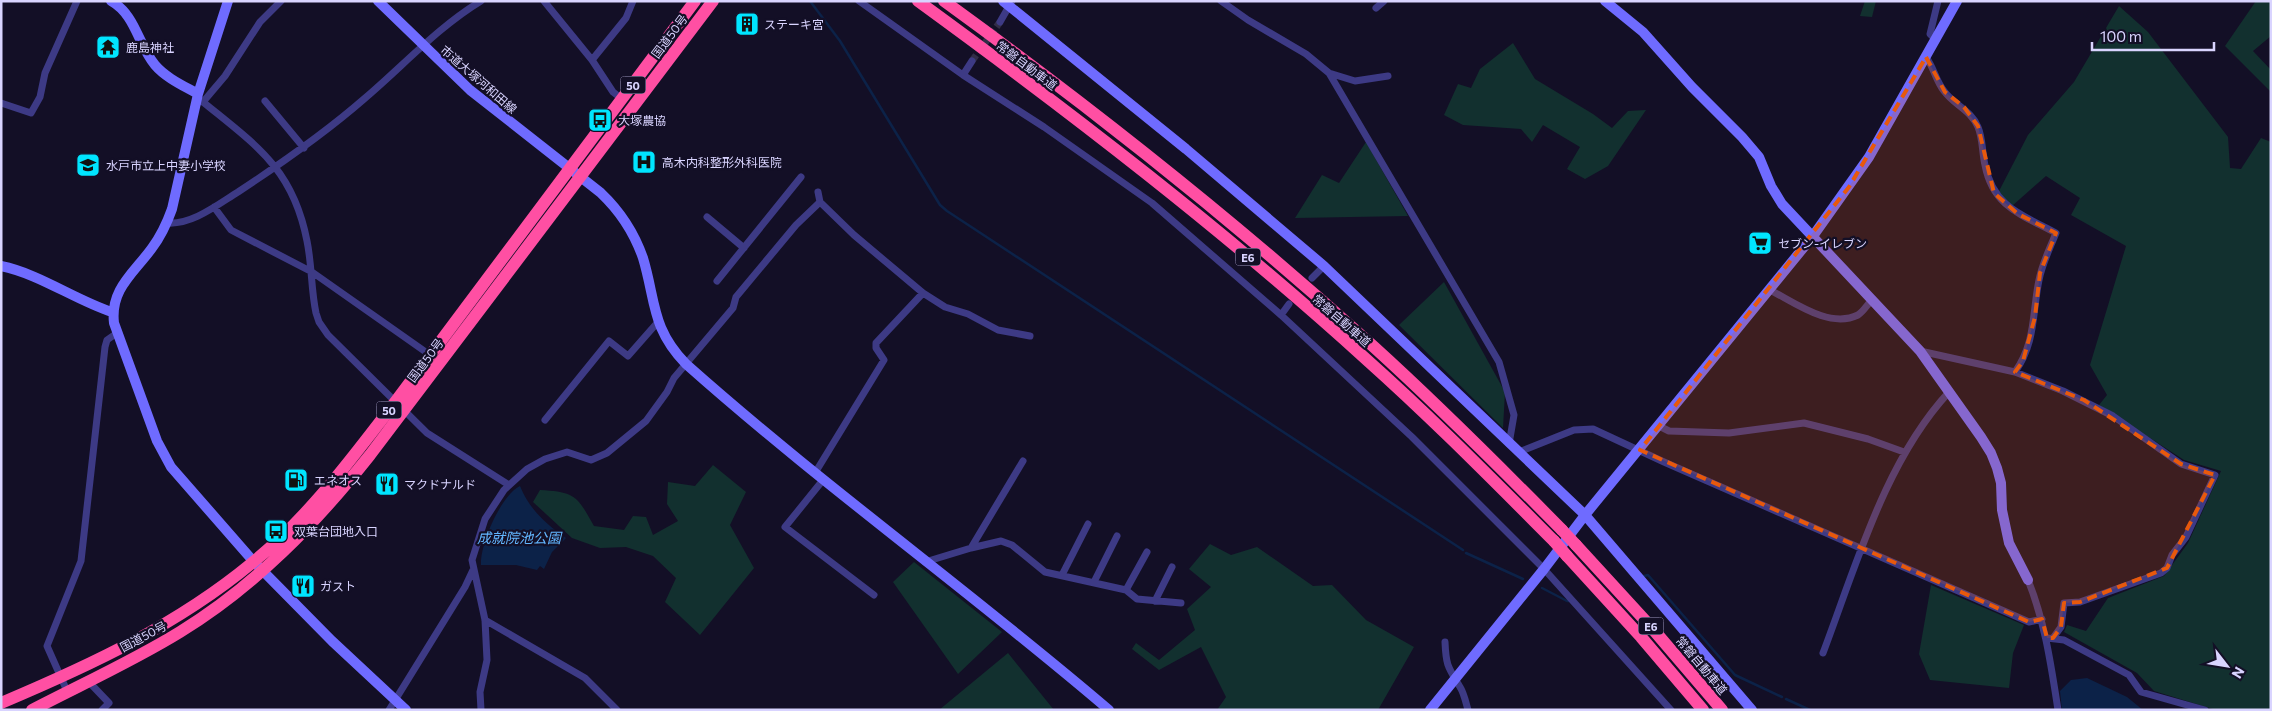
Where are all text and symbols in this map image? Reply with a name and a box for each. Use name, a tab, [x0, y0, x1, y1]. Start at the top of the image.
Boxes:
building icon: ステーキ宮	[734, 11, 760, 37]
street label: 国道50号	[648, 12, 690, 60]
place label: ステーキ宮	[764, 17, 824, 31]
scale bar	[2092, 20, 2214, 52]
text: 100 m	[2100, 27, 2142, 45]
temple icon: 鹿島神社	[95, 34, 121, 60]
street label: 常磐自動車道	[994, 38, 1060, 92]
place label: 鹿島神社	[126, 40, 174, 54]
street label: 市道大塚河和田線	[438, 42, 520, 116]
road number: 50	[620, 76, 646, 94]
bus stop icon: 大塚農協	[587, 107, 613, 133]
place label: 大塚農協	[618, 113, 666, 127]
hospital icon: 高木内科整形外科医院	[631, 149, 657, 175]
school or university icon: 水戸市立上中妻小学校	[75, 152, 101, 178]
place label: 高木内科整形外科医院	[662, 155, 782, 169]
place label: 水戸市立上中妻小学校	[106, 158, 226, 172]
supermarket icon: セブン-イレブン	[1747, 230, 1773, 256]
place label: セブン-イレブン	[1778, 236, 1867, 250]
road number: E6	[1236, 248, 1260, 266]
street label: 常磐自動車道	[1310, 291, 1374, 349]
street label: 国道50号	[404, 336, 446, 384]
road number: 50	[376, 402, 402, 418]
fuel station icon: エネオス	[283, 467, 309, 493]
restaurant icon: マクドナルド	[374, 471, 400, 497]
place label: エネオス	[314, 473, 362, 487]
place label: マクドナルド	[404, 477, 476, 491]
bus stop icon: 双葉台団地入口	[263, 518, 289, 544]
place label: 双葉台団地入口	[294, 524, 378, 538]
water label: 成就院池公園	[477, 529, 563, 546]
restaurant icon: ガスト	[290, 573, 316, 599]
place label: ガスト	[320, 579, 356, 593]
street label: 国道50号	[117, 618, 169, 654]
road number: E6	[1638, 618, 1664, 634]
street label: 常磐自動車道	[1673, 633, 1731, 697]
north arrow	[2202, 641, 2252, 691]
text: N	[2229, 664, 2249, 682]

